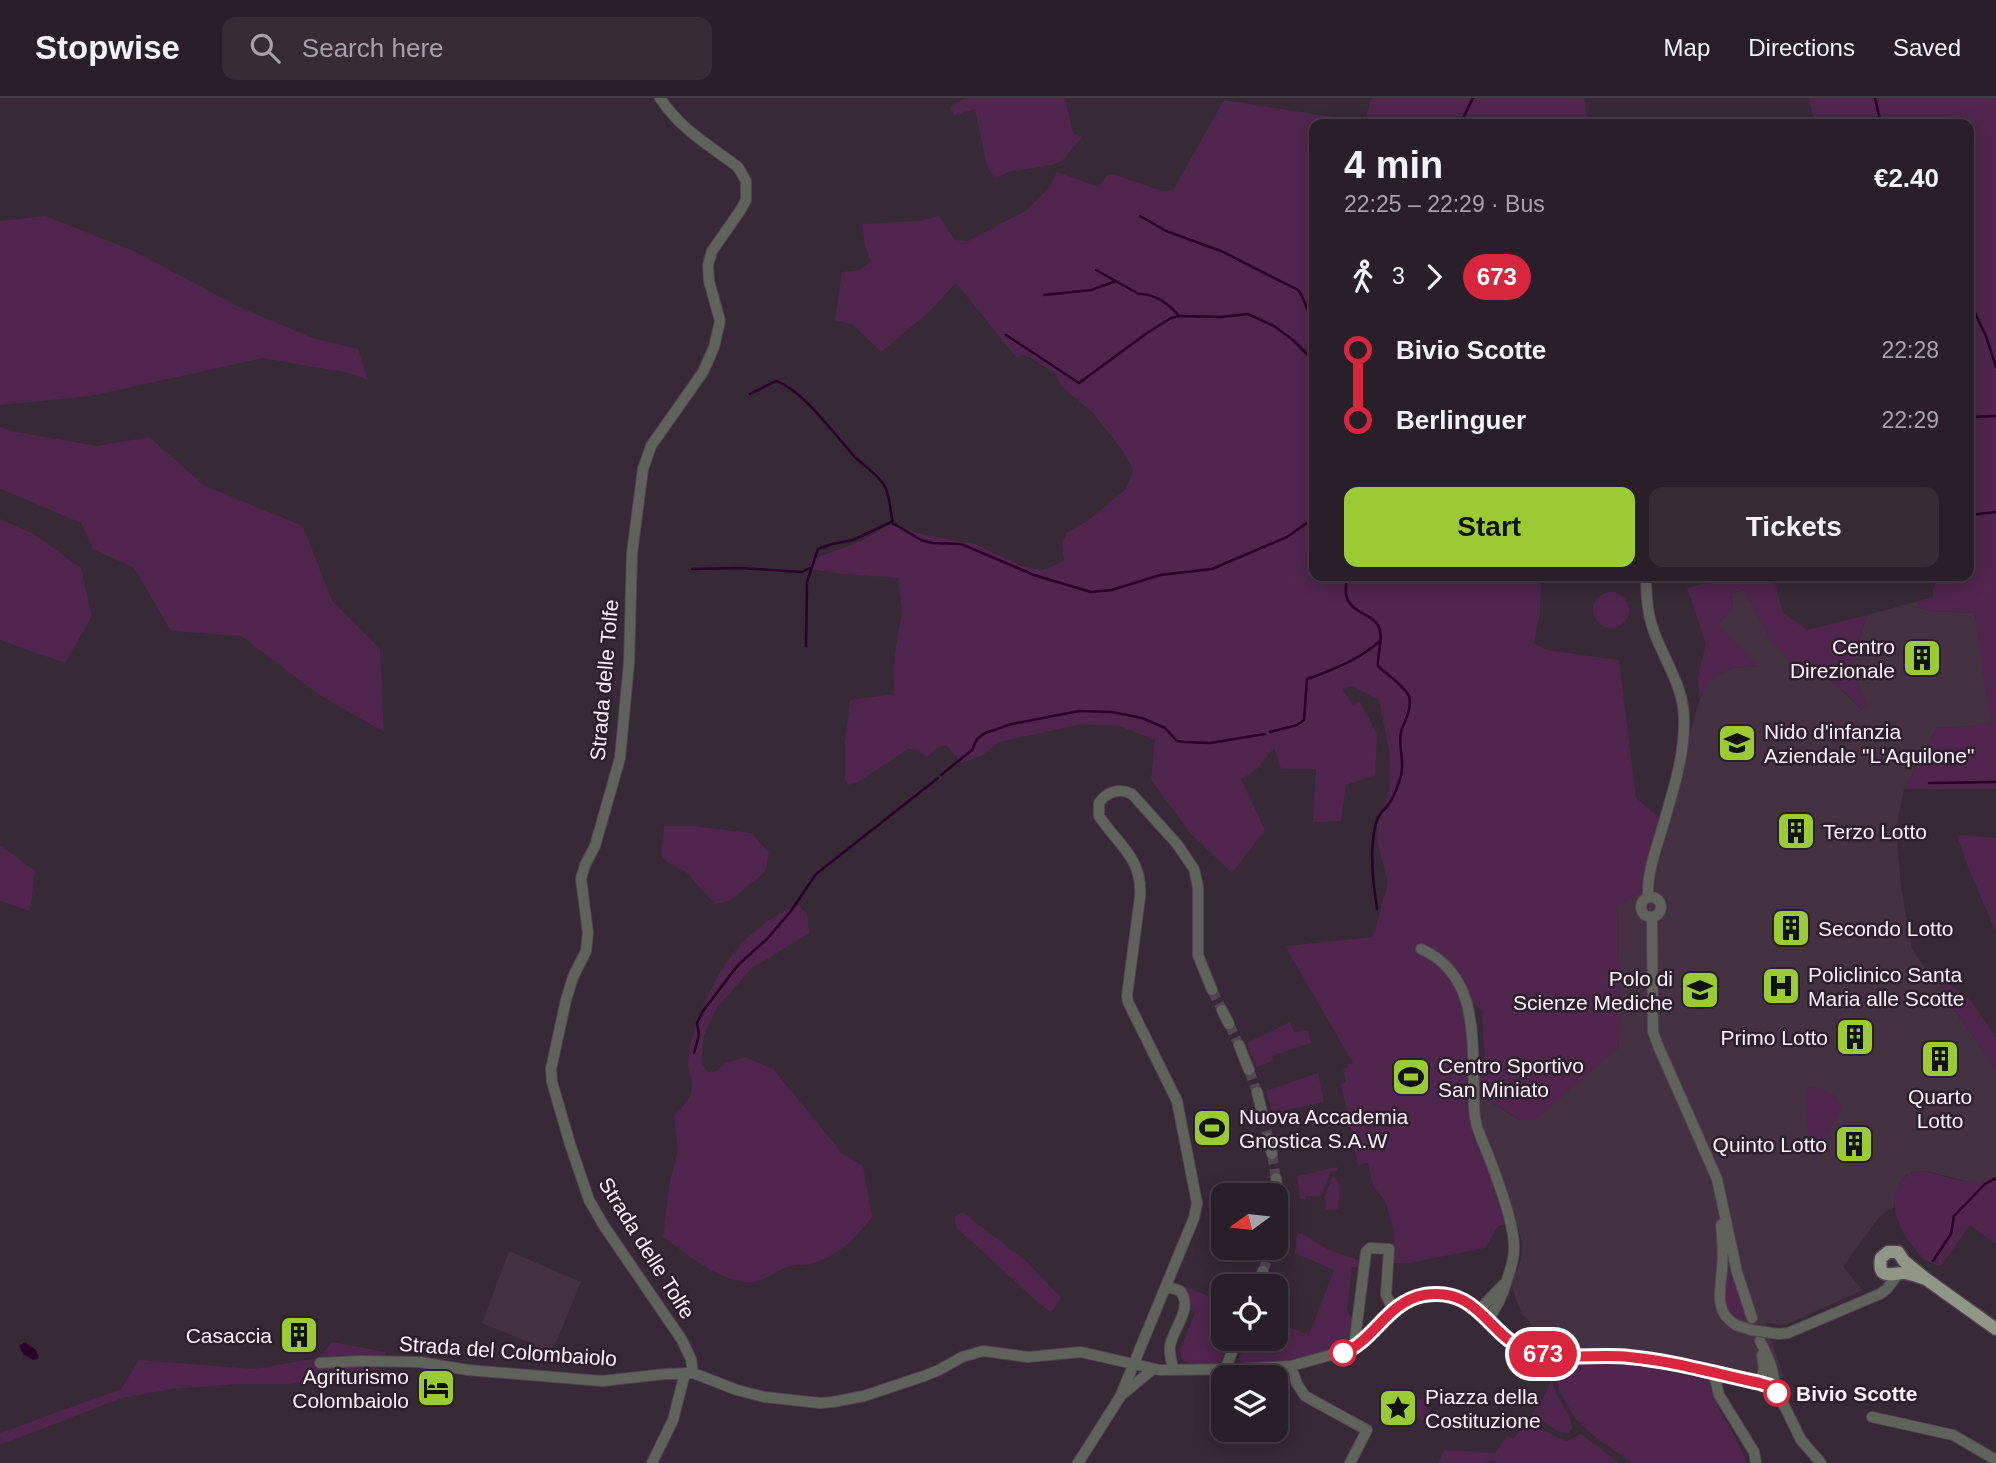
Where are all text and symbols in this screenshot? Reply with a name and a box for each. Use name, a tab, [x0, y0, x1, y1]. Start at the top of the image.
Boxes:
search box	[222, 17, 712, 80]
text: Stopwise	[35, 29, 180, 66]
icon: search	[246, 29, 284, 67]
text: Search here	[302, 33, 444, 63]
text: Map	[1664, 34, 1710, 61]
text: Directions	[1748, 34, 1855, 61]
text: Saved	[1893, 34, 1961, 61]
text: 4 min	[1344, 144, 1443, 186]
text: €2.40	[1874, 163, 1939, 193]
text: 22:25 – 22:29 · Bus	[1344, 191, 1545, 217]
icon: walk	[1344, 258, 1382, 296]
icon: forward	[1415, 258, 1453, 296]
text: 3	[1392, 263, 1405, 289]
text: 673	[1477, 263, 1517, 290]
text: Bivio Scotte	[1396, 335, 1546, 365]
text: 22:28	[1881, 337, 1939, 363]
text: Berlinguer	[1396, 405, 1526, 435]
text: 22:29	[1881, 407, 1939, 433]
button: Start	[1344, 487, 1635, 567]
button: Tickets	[1649, 487, 1939, 567]
street label: Strada delle Tolfe	[585, 598, 623, 762]
place label: Centro Direzionale	[1790, 635, 1895, 682]
building icon: Centro Direzionale	[1901, 637, 1943, 679]
place label: Nido d'infanzia Aziendale "L'Aquilone"	[1764, 720, 1974, 767]
school or university icon: Nido d'infanzia Aziendale "L'Aquilone"	[1716, 722, 1758, 764]
building icon: Terzo Lotto	[1775, 810, 1817, 852]
place label: Terzo Lotto	[1823, 820, 1927, 843]
building icon: Secondo Lotto	[1770, 907, 1812, 949]
place label: Secondo Lotto	[1818, 917, 1953, 940]
place label: Policlinico Santa Maria alle Scotte	[1808, 963, 1964, 1010]
hospital icon: Policlinico Santa Maria alle Scotte	[1760, 965, 1802, 1007]
place label: Polo di Scienze Mediche	[1513, 967, 1673, 1014]
school or university icon: Polo di Scienze Mediche	[1679, 969, 1721, 1011]
building icon: Primo Lotto	[1834, 1016, 1876, 1058]
place label: Primo Lotto	[1721, 1026, 1828, 1049]
building icon: Quarto Lotto	[1919, 1038, 1961, 1080]
place label: Centro Sportivo San Miniato	[1438, 1054, 1584, 1101]
sports icon: Centro Sportivo San Miniato	[1390, 1056, 1432, 1098]
place label: Quarto Lotto	[1908, 1085, 1972, 1132]
place label: Nuova Accademia Gnostica S.A.W	[1239, 1105, 1409, 1152]
sports icon: Nuova Accademia Gnostica S.A.W	[1191, 1107, 1233, 1149]
building icon: Quinto Lotto	[1833, 1123, 1875, 1165]
place label: Quinto Lotto	[1713, 1133, 1827, 1156]
street label: Strada delle Tolfe	[594, 1173, 700, 1323]
north arrow	[1211, 1183, 1288, 1260]
map controls	[1211, 1183, 1288, 1442]
button: locate	[1211, 1274, 1288, 1351]
building icon: Casaccia	[278, 1314, 320, 1356]
place label: Casaccia	[186, 1324, 272, 1347]
line badge: 673	[1503, 1331, 1583, 1377]
street label: Strada del Colombaiolo	[398, 1332, 618, 1370]
unlabelled marker	[1330, 1340, 1356, 1366]
text: 673	[1523, 1340, 1563, 1367]
place label: Agriturismo Colombaiolo	[292, 1365, 409, 1412]
button: layers	[1211, 1365, 1288, 1442]
hotel icon: Agriturismo Colombaiolo	[415, 1367, 457, 1409]
marker: Bivio Scotte	[1764, 1380, 1790, 1406]
place label: Bivio Scotte	[1796, 1382, 1917, 1405]
place label: Piazza della Costituzione	[1425, 1385, 1541, 1432]
place icon: Piazza della Costituzione	[1377, 1387, 1419, 1429]

